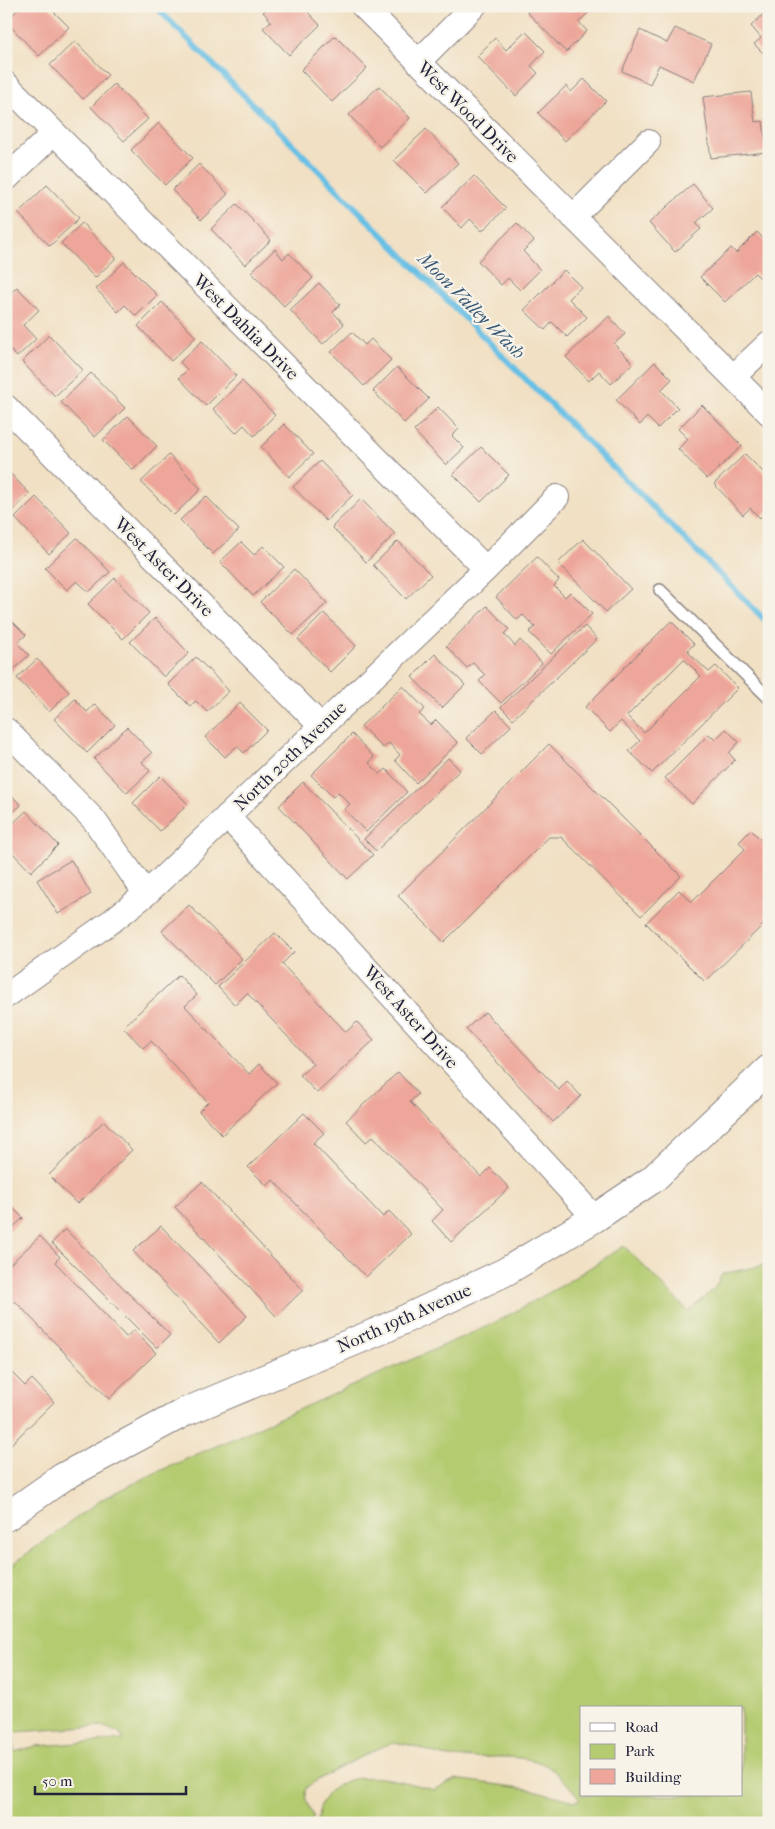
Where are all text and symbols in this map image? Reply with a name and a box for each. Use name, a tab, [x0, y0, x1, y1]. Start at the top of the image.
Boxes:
street label: West Wood Drive	[412, 57, 523, 167]
water label: Moon Valley Wash	[412, 246, 529, 364]
street label: West Dahlia Drive	[188, 269, 303, 385]
street label: West Aster Drive	[109, 513, 218, 621]
street label: North 20th Avenue	[230, 697, 351, 815]
street label: West Aster Drive	[358, 961, 462, 1073]
street label: North 19th Avenue	[334, 1279, 475, 1358]
legend	[580, 1706, 742, 1796]
text: Road	[625, 1718, 659, 1736]
text: Park	[625, 1742, 655, 1760]
scale bar	[35, 1764, 186, 1796]
text: Building	[625, 1768, 682, 1786]
text: 50 m	[42, 1772, 73, 1790]

